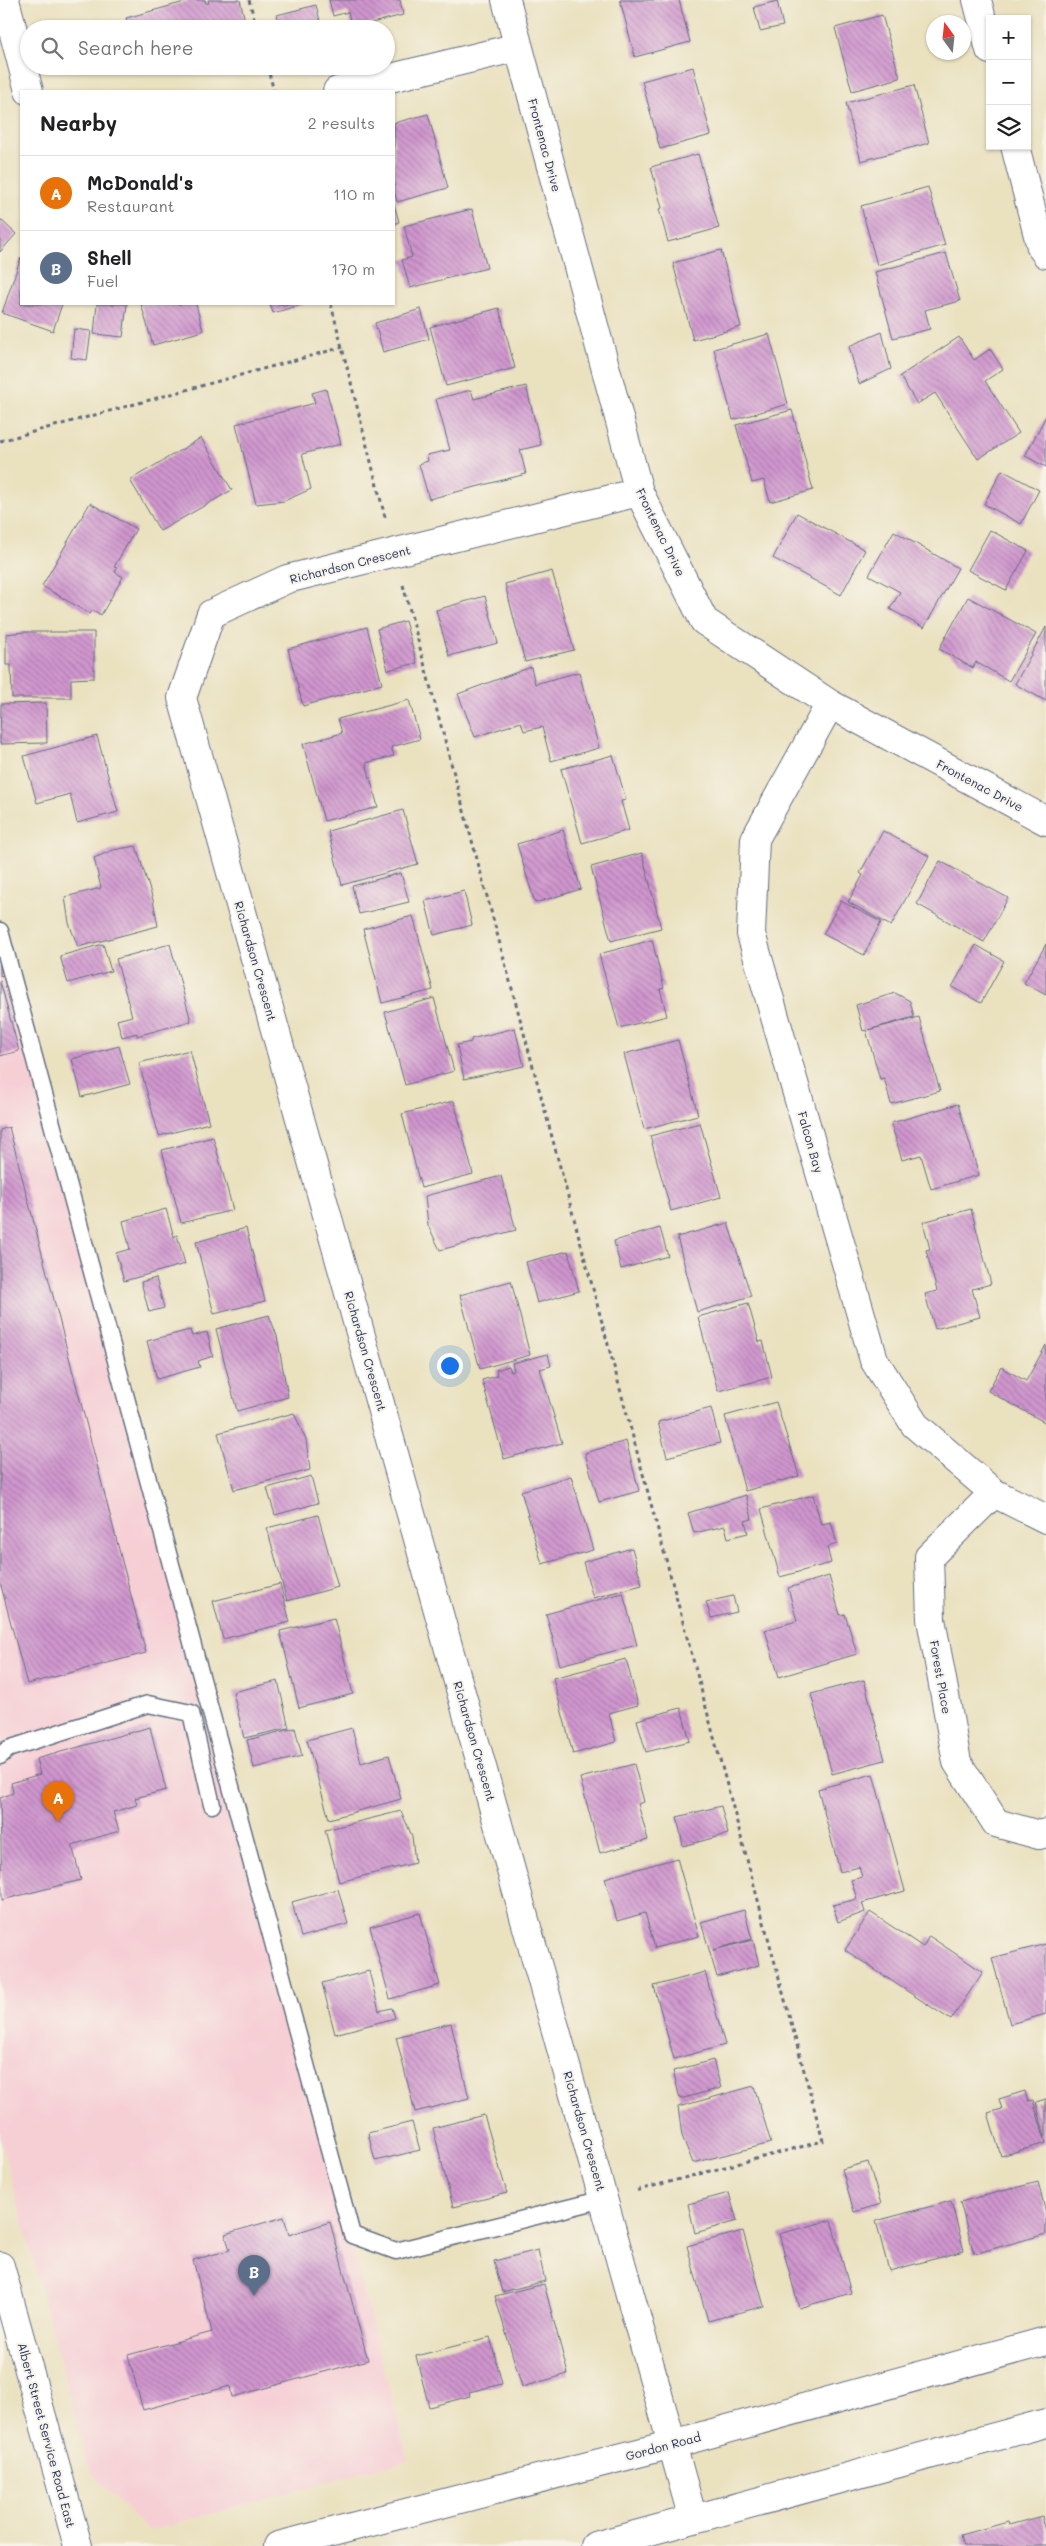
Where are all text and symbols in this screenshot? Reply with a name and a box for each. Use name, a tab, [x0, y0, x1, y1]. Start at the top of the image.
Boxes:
north arrow	[926, 15, 971, 60]
map controls	[986, 15, 1031, 150]
button: +	[986, 15, 1031, 60]
search box	[20, 20, 395, 75]
icon: search	[38, 34, 66, 62]
text: Search here	[78, 35, 194, 60]
button: −	[986, 60, 1031, 105]
street label: Frontenac Drive	[525, 97, 565, 193]
button: layers	[986, 105, 1031, 150]
text: Nearby	[40, 109, 117, 136]
text: 2 results	[308, 112, 375, 133]
text: McDonald's	[87, 170, 193, 195]
text: A	[50, 183, 62, 204]
text: 110 m	[333, 183, 375, 204]
text: Restaurant	[87, 195, 175, 216]
text: Shell	[87, 245, 132, 270]
text: B	[51, 258, 61, 279]
text: 170 m	[331, 258, 375, 279]
text: Fuel	[87, 270, 119, 291]
street label: Frontenac Drive	[633, 485, 689, 579]
street label: Richardson Crescent	[288, 541, 412, 587]
street label: Frontenac Drive	[934, 755, 1026, 815]
street label: Richardson Crescent	[231, 899, 281, 1023]
street label: Falcon Bay	[795, 1109, 827, 1175]
street label: Richardson Crescent	[341, 1289, 391, 1413]
your location	[437, 1353, 463, 1379]
street label: Forest Place	[927, 1639, 955, 1715]
street label: Richardson Crescent	[450, 1679, 500, 1803]
pin: A	[42, 1781, 74, 1822]
street label: Richardson Crescent	[560, 2069, 610, 2193]
pin: B	[238, 2255, 270, 2296]
street label: Albert Street Service Road East	[15, 2341, 79, 2529]
street label: Gordon Road	[624, 2428, 703, 2464]

